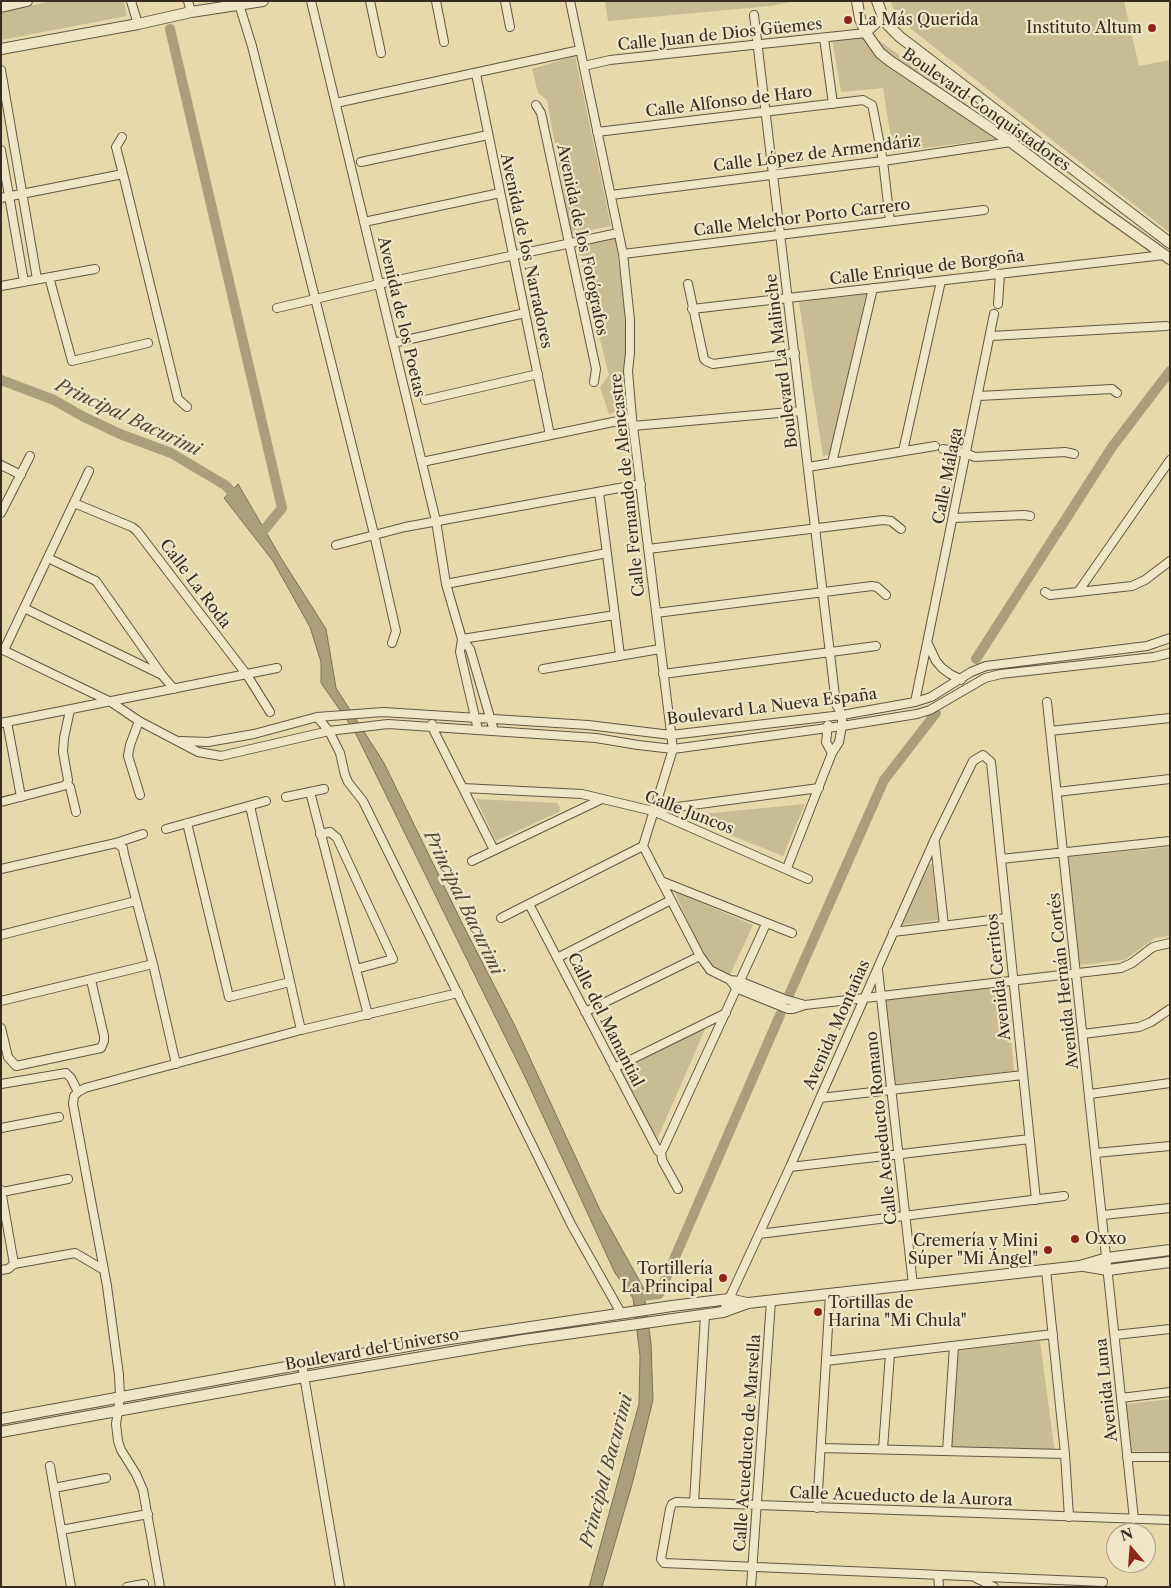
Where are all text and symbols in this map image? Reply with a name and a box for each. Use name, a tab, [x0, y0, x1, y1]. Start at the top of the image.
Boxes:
place label: La Más Querida	[858, 10, 979, 30]
marker: La Más Querida	[842, 14, 854, 26]
street label: Calle Juan de Dios Güemes	[617, 15, 823, 55]
place label: Instituto Altum	[1026, 18, 1142, 38]
marker: Instituto Altum	[1146, 22, 1158, 34]
street label: Boulevard Conquistadores	[898, 45, 1074, 175]
street label: Calle Alfonso de Haro	[645, 82, 813, 122]
street label: Calle López de Armendáriz	[712, 132, 922, 176]
street label: Avenida de los Fotógrafos	[552, 143, 612, 337]
street label: Avenida de los Narradores	[496, 152, 556, 350]
street label: Calle Melchor Porto Carrero	[693, 195, 911, 241]
street label: Avenida de los Poetas	[373, 235, 429, 399]
street label: Calle Enrique de Borgoña	[829, 247, 1025, 289]
street label: Boulevard La Malinche	[762, 272, 802, 450]
street label: Calle Fernando de Alencastre	[607, 372, 649, 598]
water label: Principal Bacurimi	[52, 375, 204, 461]
street label: Calle Málaga	[929, 426, 967, 526]
street label: Calle La Roda	[155, 536, 235, 632]
street label: Boulevard La Nueva España	[666, 685, 878, 729]
street label: Calle Juncos	[642, 787, 736, 839]
water label: Principal Bacurimi	[419, 827, 507, 979]
street label: Avenida Hernán Cortés	[1045, 892, 1083, 1070]
street label: Avenida Cerritos	[983, 913, 1015, 1041]
street label: Calle del Manantial	[563, 950, 647, 1090]
street label: Avenida Montañas	[800, 957, 874, 1093]
street label: Calle Acueducto Romano	[862, 1030, 902, 1226]
place label: Oxxo	[1085, 1229, 1126, 1249]
place label: Cremería y Mini Súper "Mi Ángel"	[908, 1231, 1038, 1269]
marker: Oxxo	[1069, 1233, 1081, 1245]
marker: Cremería y Mini Súper "Mi Ángel"	[1042, 1244, 1054, 1256]
place label: Tortillería La Principal	[621, 1259, 713, 1297]
marker: Tortillería La Principal	[717, 1272, 729, 1284]
place label: Tortillas de Harina "Mi Chula"	[828, 1293, 967, 1331]
marker: Tortillas de Harina "Mi Chula"	[812, 1306, 824, 1318]
street label: Boulevard del Universo	[283, 1325, 461, 1375]
street label: Calle Acueducto de Marsella	[731, 1334, 765, 1552]
street label: Avenida Luna	[1092, 1337, 1122, 1443]
water label: Principal Bacurimi	[576, 1392, 638, 1550]
street label: Calle Acueducto de la Aurora	[789, 1484, 1013, 1510]
north arrow	[1106, 1523, 1156, 1573]
text: N	[1118, 1524, 1135, 1545]

